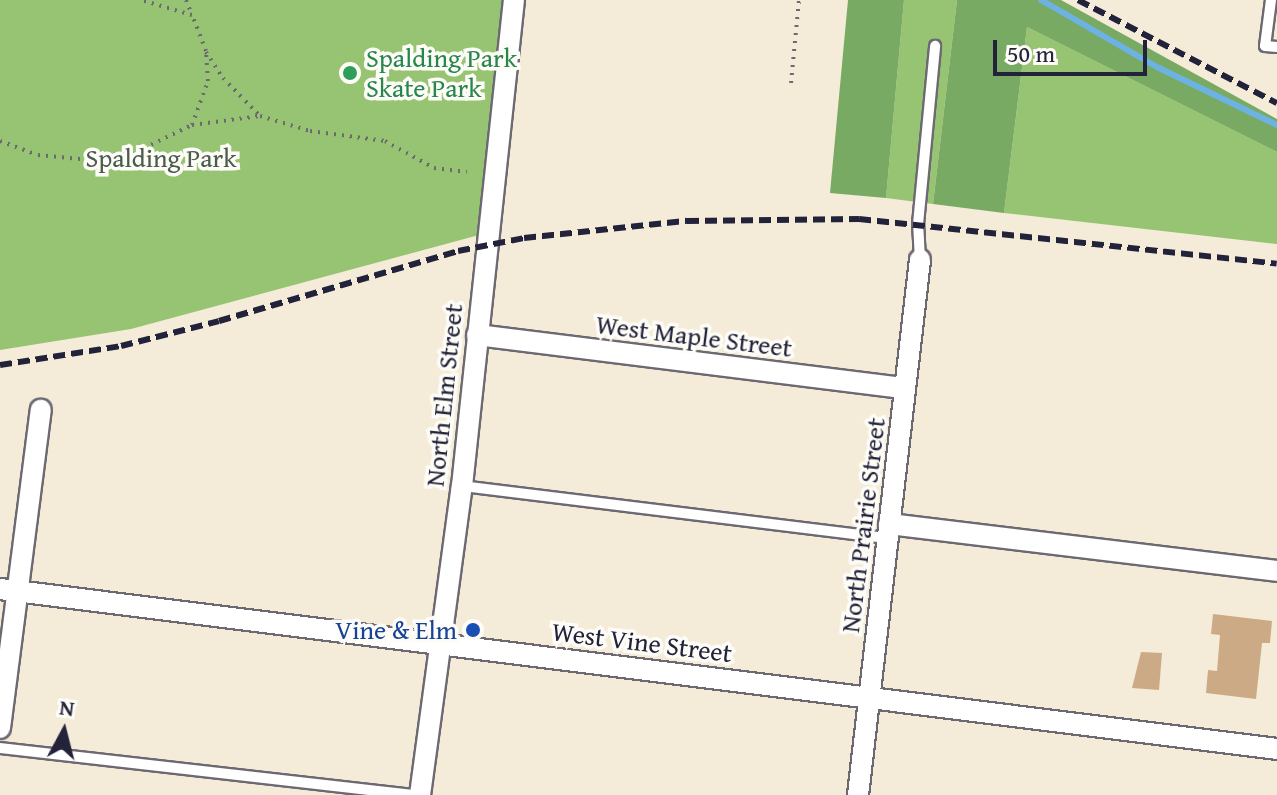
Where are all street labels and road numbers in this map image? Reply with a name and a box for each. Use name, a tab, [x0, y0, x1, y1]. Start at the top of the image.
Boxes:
street label: North Elm Street	[419, 302, 469, 488]
street label: West Maple Street	[594, 309, 794, 363]
street label: North Prairie Street	[834, 416, 892, 634]
street label: West Vine Street	[550, 615, 734, 669]

